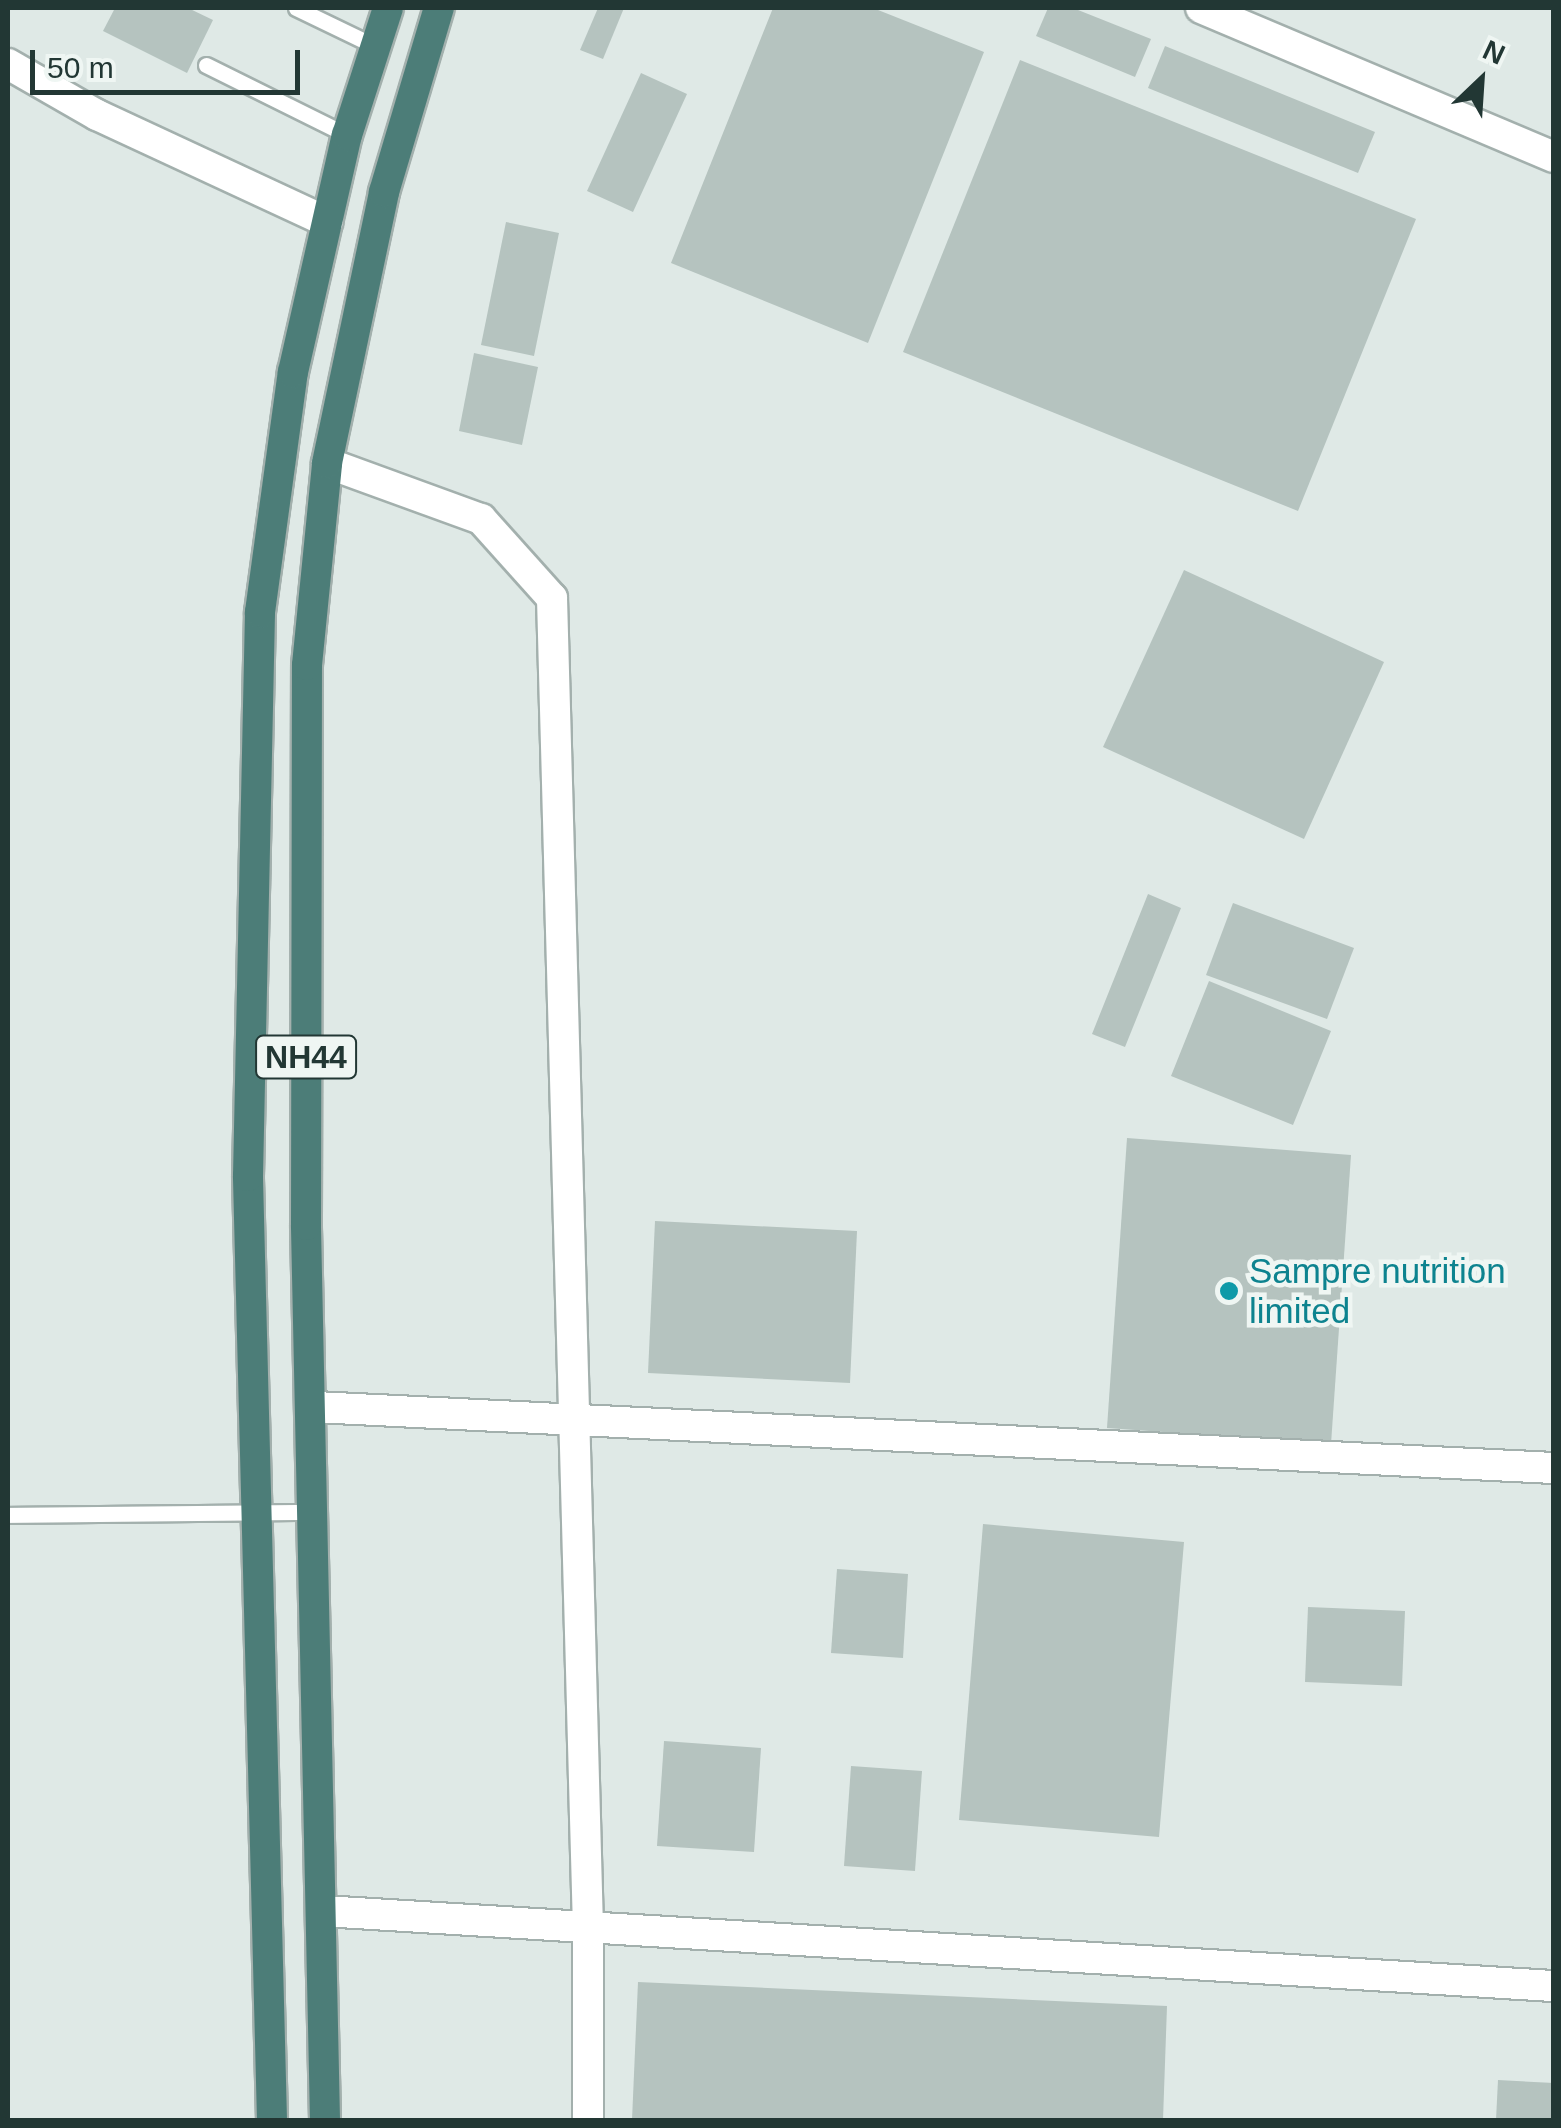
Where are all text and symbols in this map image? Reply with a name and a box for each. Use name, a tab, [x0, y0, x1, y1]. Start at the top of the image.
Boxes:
scale bar	[35, 30, 305, 92]
north arrow	[1431, 30, 1531, 130]
text: N	[1478, 34, 1510, 71]
text: 50 m	[47, 51, 114, 84]
road number: NH44	[254, 1030, 358, 1084]
place label: Sampre nutrition limited	[1249, 1250, 1506, 1332]
marker: Sampre nutrition limited	[1218, 1280, 1240, 1302]

